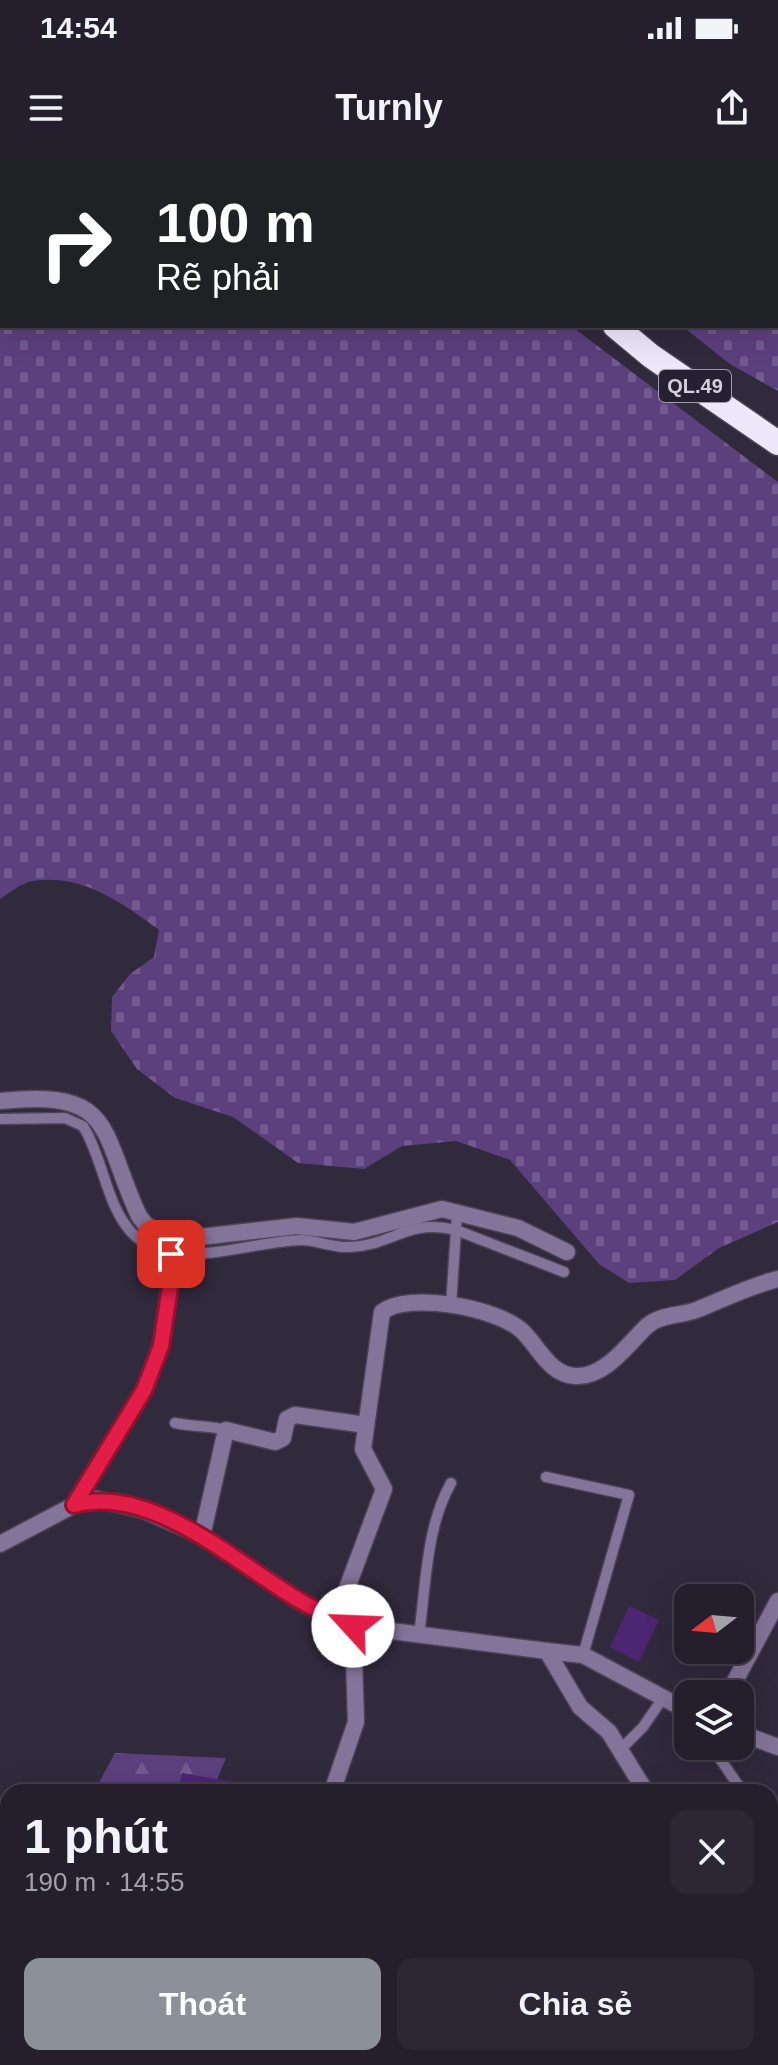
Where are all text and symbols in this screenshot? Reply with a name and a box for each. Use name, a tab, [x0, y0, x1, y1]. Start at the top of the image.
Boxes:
text: 14:54	[40, 11, 117, 44]
icon: menu	[24, 86, 68, 130]
icon: share	[710, 86, 754, 130]
text: Turnly	[335, 87, 443, 128]
text: 100 m	[156, 191, 315, 254]
icon: right	[24, 192, 128, 296]
text: Rẽ phải	[156, 257, 280, 298]
road number: QL.49	[659, 370, 731, 402]
pin	[137, 1220, 205, 1288]
icon: arrive	[149, 1232, 193, 1276]
position arrow	[311, 1584, 395, 1668]
north arrow	[674, 1584, 754, 1664]
map controls	[674, 1584, 754, 1760]
button: layers	[674, 1680, 754, 1760]
text: 1 phút	[24, 1810, 168, 1863]
button: close	[670, 1810, 754, 1894]
text: 190 m · 14:55	[24, 1867, 184, 1897]
button: Thoát	[24, 1958, 381, 2050]
button: Chia sẻ	[397, 1958, 754, 2050]

